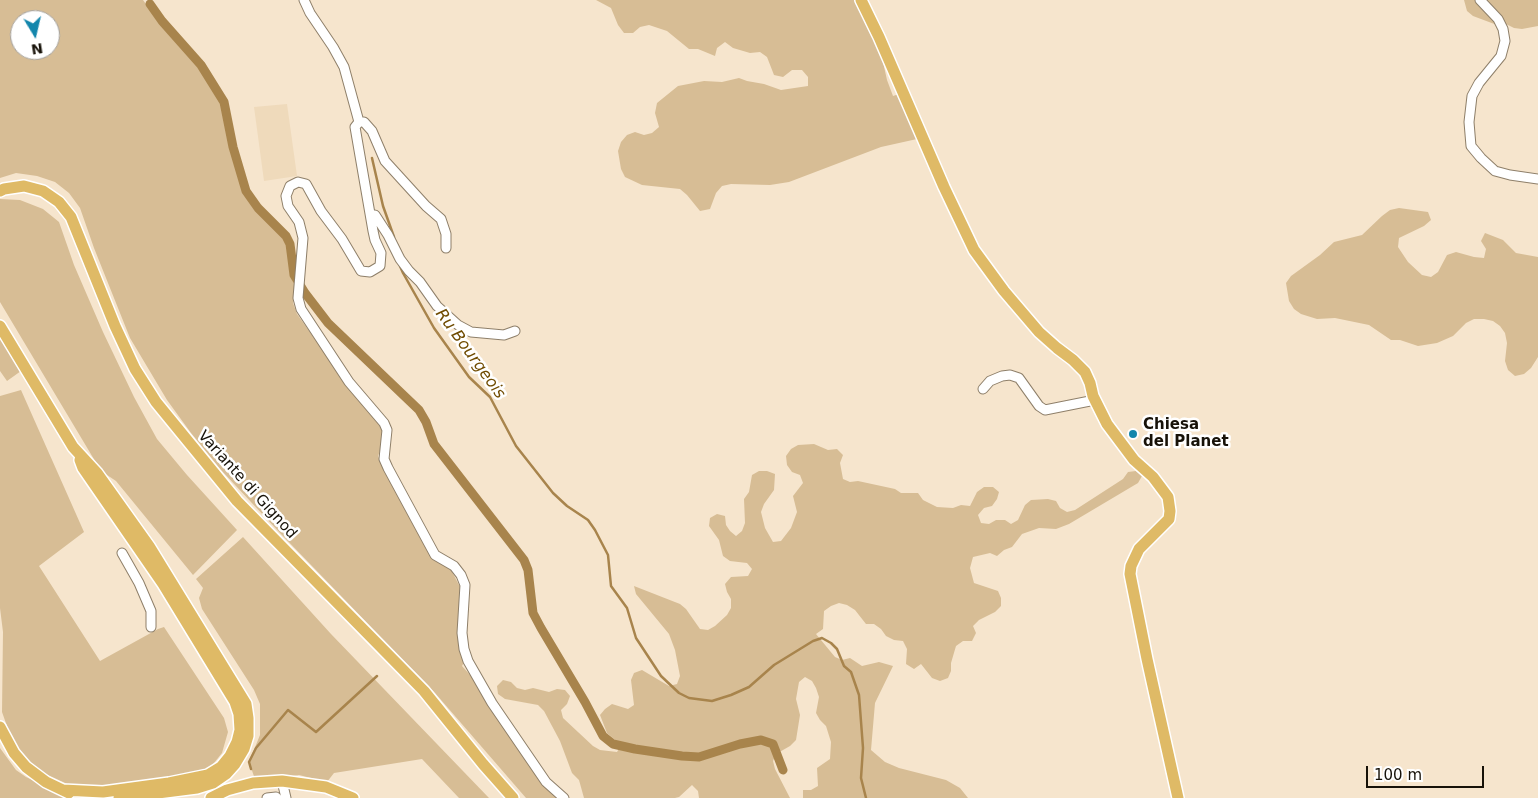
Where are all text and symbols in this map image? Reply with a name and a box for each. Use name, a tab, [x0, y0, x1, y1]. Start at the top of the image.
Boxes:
north arrow	[10, 10, 60, 60]
text: N	[30, 40, 44, 58]
water label: Ru Bourgeois	[431, 305, 509, 403]
place label: Chiesa del Planet	[1143, 416, 1229, 451]
street label: Variante di Gignod	[194, 427, 300, 543]
marker: Chiesa del Planet	[1127, 428, 1139, 440]
scale bar	[1368, 756, 1486, 788]
text: 100 m	[1374, 766, 1422, 784]

